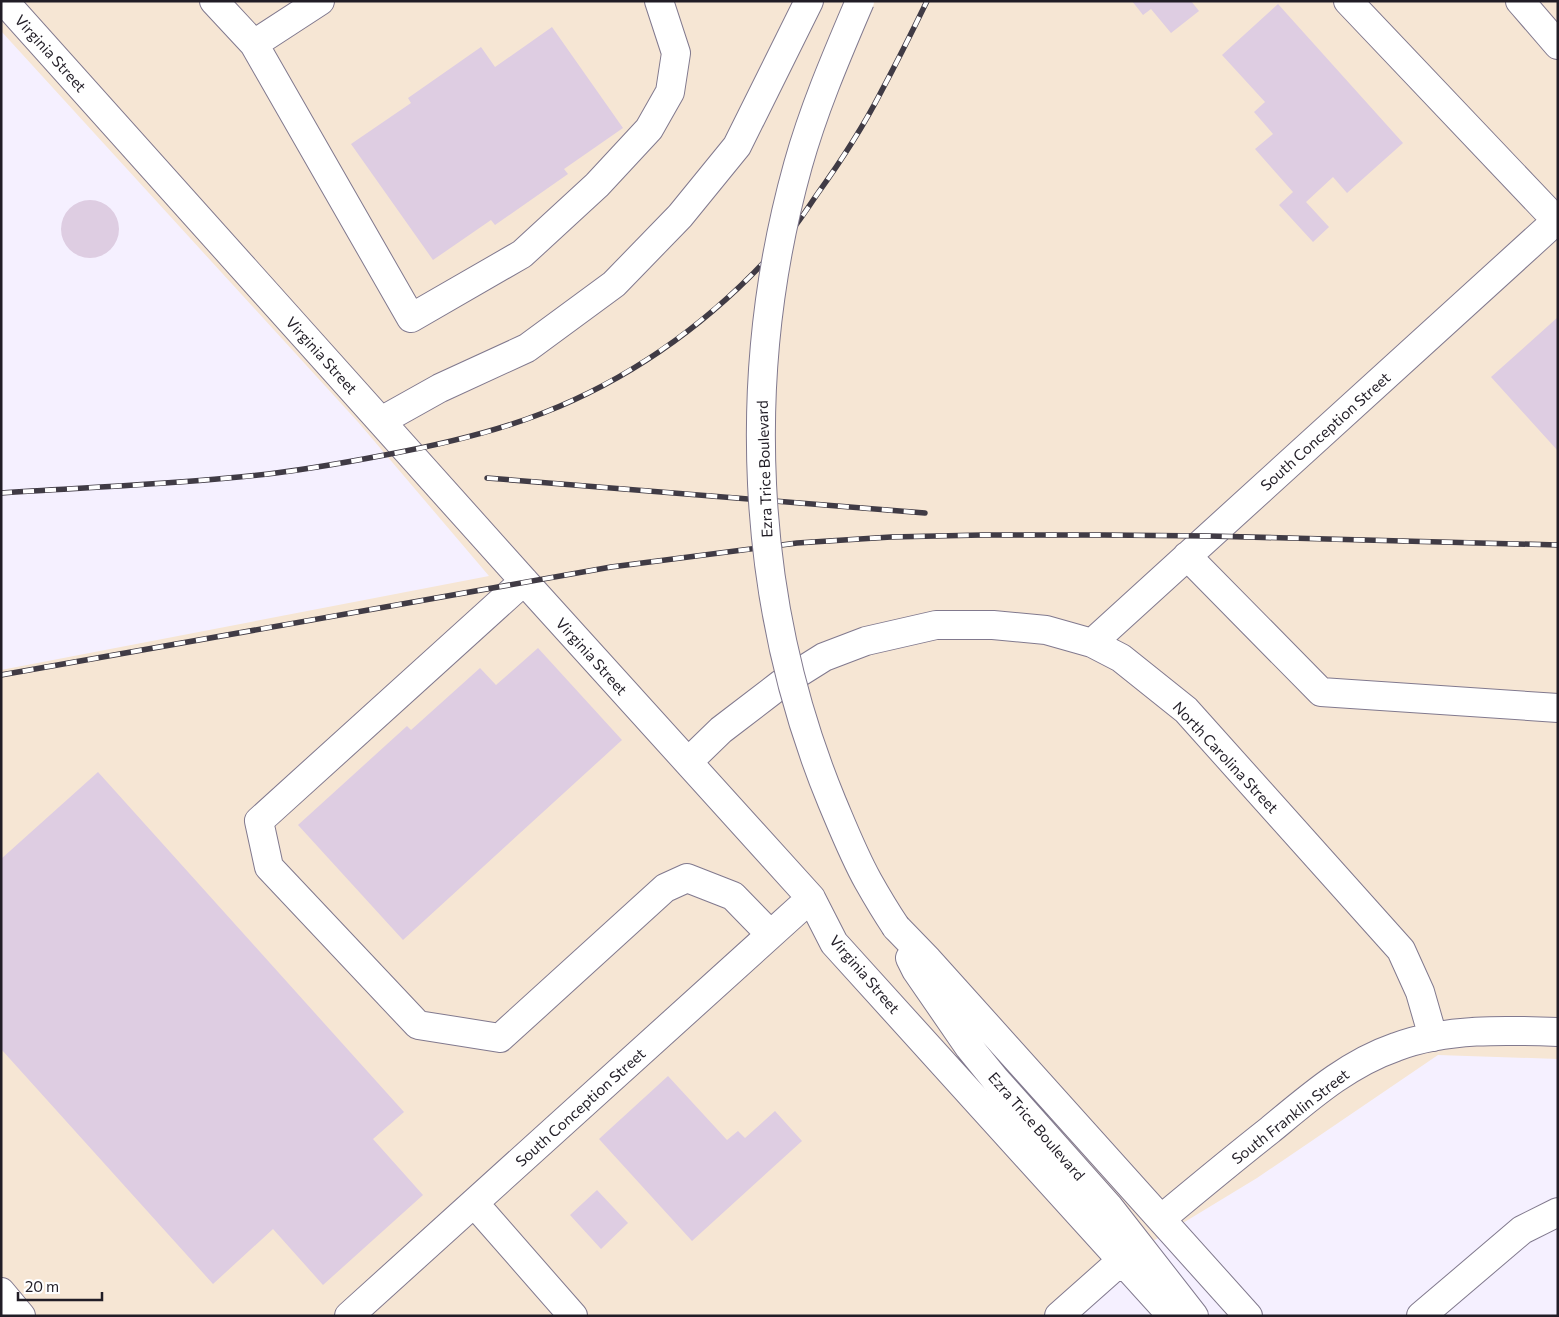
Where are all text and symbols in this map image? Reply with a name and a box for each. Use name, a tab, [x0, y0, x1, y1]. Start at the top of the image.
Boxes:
street label: Virginia Street	[12, 11, 90, 95]
street label: Virginia Street	[283, 313, 361, 397]
street label: South Conception Street	[1256, 368, 1394, 494]
street label: Ezra Trice Boulevard	[753, 400, 775, 538]
street label: Virginia Street	[553, 614, 631, 698]
street label: North Carolina Street	[1170, 697, 1282, 817]
street label: Virginia Street	[826, 931, 904, 1017]
street label: South Conception Street	[511, 1044, 649, 1170]
street label: South Franklin Street	[1228, 1065, 1352, 1167]
street label: Ezra Trice Boulevard	[985, 1068, 1089, 1184]
scale bar	[18, 1270, 101, 1302]
text: 20 m	[25, 1277, 59, 1295]

